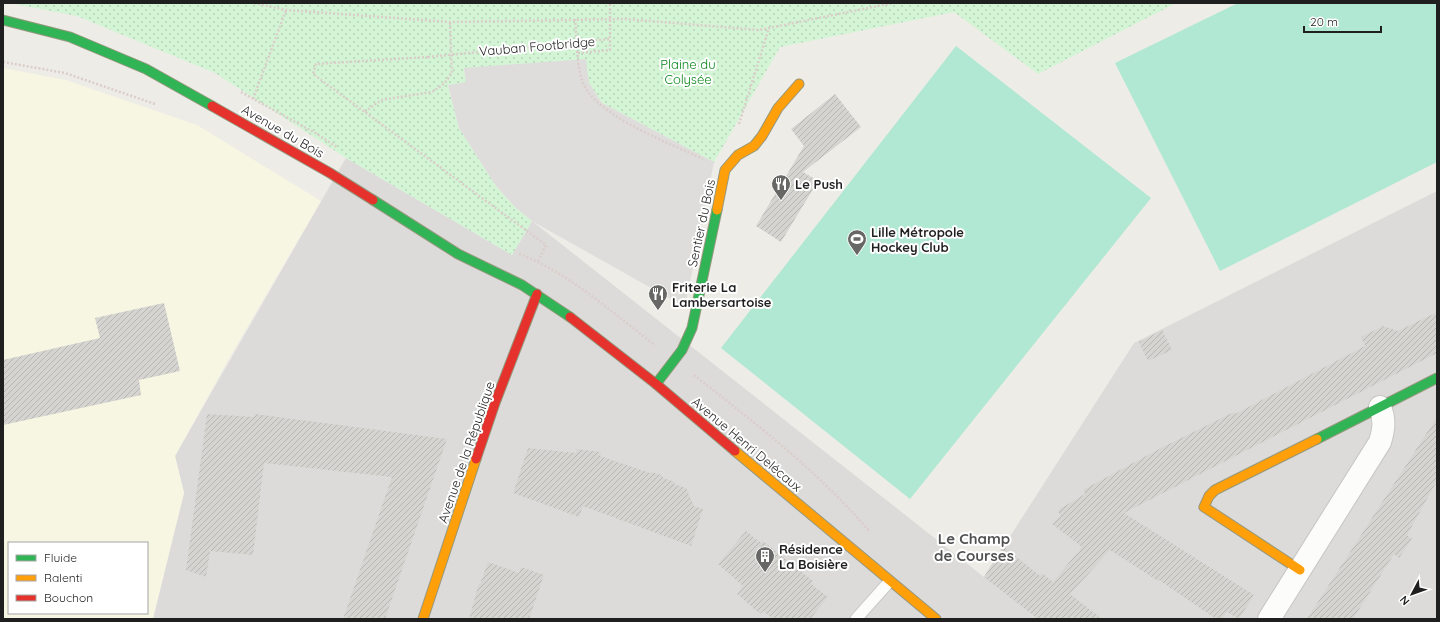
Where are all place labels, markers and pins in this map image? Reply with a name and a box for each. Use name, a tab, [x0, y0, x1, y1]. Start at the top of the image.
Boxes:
restaurant icon: Le Push	[770, 173, 792, 201]
place label: Le Push	[795, 176, 843, 192]
place label: Lille Métropole Hockey Club	[871, 224, 964, 255]
sports icon: Lille Métropole Hockey Club	[846, 228, 868, 256]
place label: Friterie La Lambersartoise	[672, 279, 772, 310]
restaurant icon: Friterie La Lambersartoise	[647, 283, 669, 311]
place label: Résidence La Boisière	[779, 541, 848, 572]
building icon: Résidence La Boisière	[754, 545, 776, 573]

